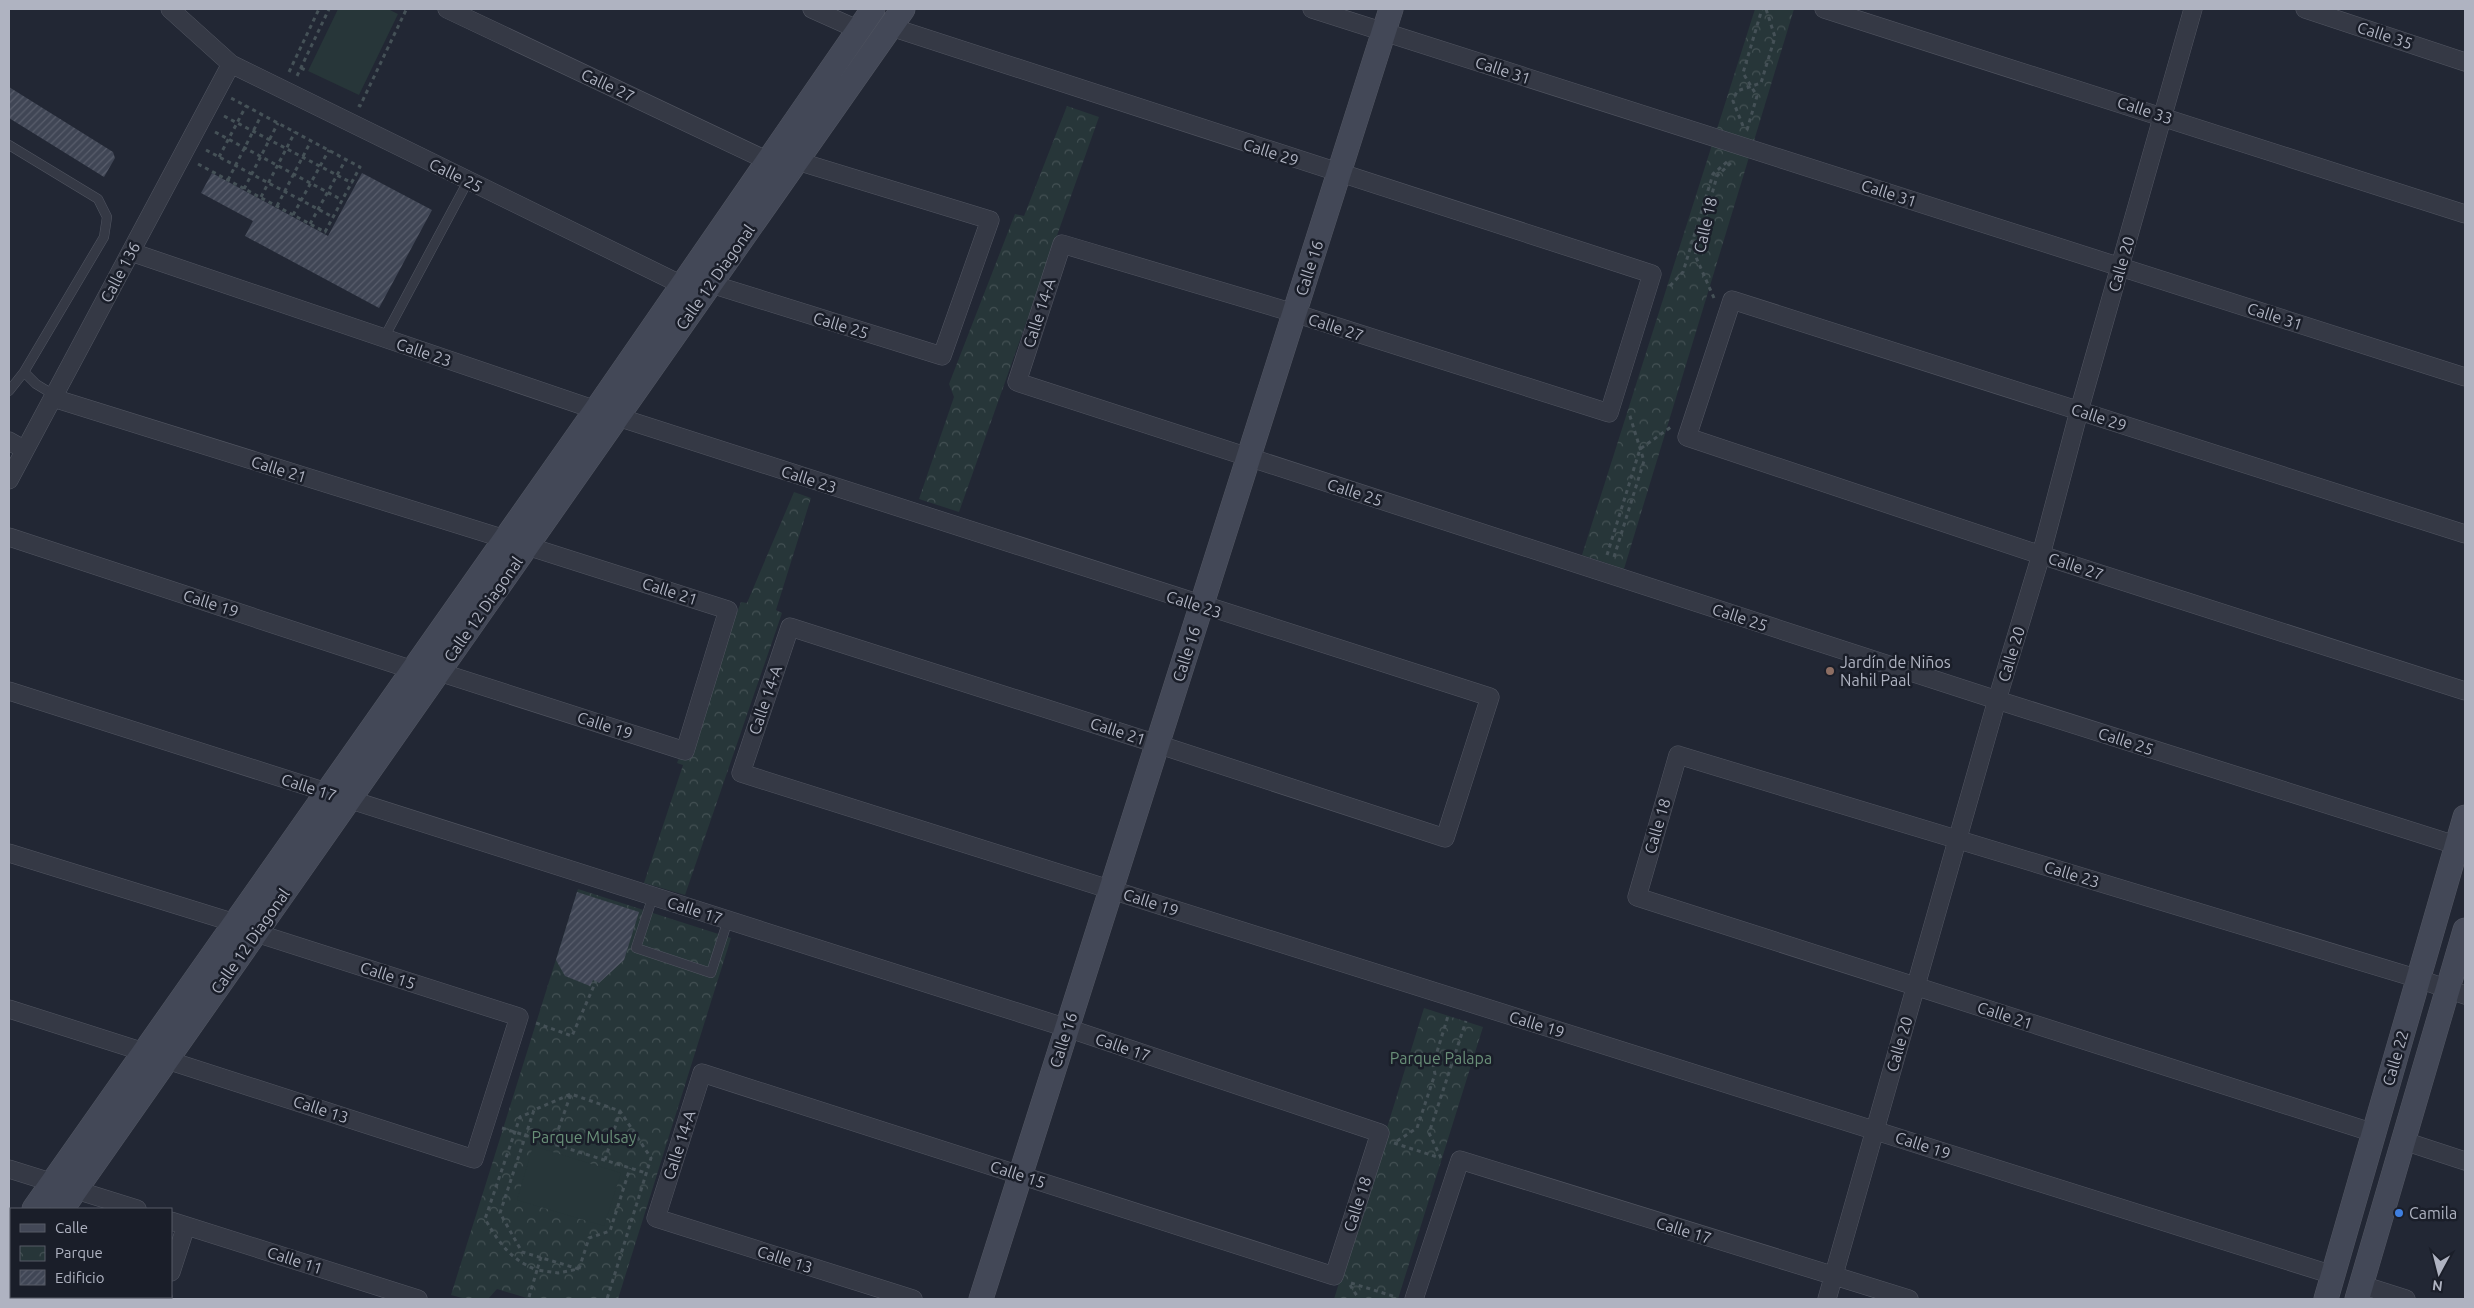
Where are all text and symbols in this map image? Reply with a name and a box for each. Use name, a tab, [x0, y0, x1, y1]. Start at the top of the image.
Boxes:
street label: Calle 35	[2355, 18, 2415, 52]
street label: Calle 31	[1473, 53, 1533, 87]
street label: Calle 27	[578, 65, 638, 105]
street label: Calle 33	[2115, 93, 2175, 127]
street label: Calle 29	[1241, 135, 1301, 169]
street label: Calle 25	[426, 154, 486, 196]
street label: Calle 31	[1859, 176, 1919, 210]
street label: Calle 18	[1690, 195, 1720, 255]
street label: Calle 12 Diagonal	[672, 221, 758, 333]
street label: Calle 20	[2104, 234, 2138, 294]
street label: Calle 16	[1292, 238, 1326, 298]
street label: Calle 136	[97, 239, 143, 305]
street label: Calle 14-A	[1019, 275, 1059, 350]
street label: Calle 31	[2245, 299, 2305, 333]
street label: Calle 25	[811, 308, 871, 342]
street label: Calle 27	[1306, 310, 1366, 344]
street label: Calle 23	[394, 334, 454, 370]
street label: Calle 29	[2069, 400, 2129, 434]
street label: Calle 21	[249, 452, 309, 486]
street label: Calle 23	[779, 462, 839, 496]
street label: Calle 25	[1325, 475, 1385, 509]
street label: Calle 27	[2046, 549, 2106, 583]
street label: Calle 12 Diagonal	[440, 553, 526, 665]
street label: Calle 21	[640, 574, 700, 608]
street label: Calle 19	[181, 586, 241, 620]
street label: Calle 23	[1164, 587, 1224, 621]
street label: Calle 25	[1710, 600, 1770, 634]
street label: Calle 16	[1169, 624, 1203, 684]
street label: Calle 20	[1994, 624, 2028, 684]
place label: Jardín de Niños Nahil Paal	[1840, 653, 1951, 689]
street label: Calle 14-A	[745, 662, 785, 737]
marker: Jardín de Niños Nahil Paal	[1824, 665, 1836, 677]
street label: Calle 19	[575, 708, 635, 742]
street label: Calle 21	[1088, 714, 1148, 748]
street label: Calle 25	[2096, 724, 2156, 758]
street label: Calle 17	[279, 770, 339, 804]
street label: Calle 18	[1640, 796, 1674, 856]
street label: Calle 23	[2042, 857, 2102, 891]
street label: Calle 12 Diagonal	[207, 885, 293, 997]
street label: Calle 19	[1121, 885, 1181, 919]
street label: Calle 17	[665, 893, 725, 927]
street label: Calle 15	[358, 958, 418, 992]
street label: Calle 21	[1975, 998, 2035, 1032]
street label: Calle 19	[1507, 1007, 1567, 1041]
street label: Calle 16	[1046, 1010, 1080, 1070]
street label: Calle 20	[1882, 1014, 1916, 1074]
street label: Calle 22	[2378, 1028, 2412, 1088]
street label: Calle 17	[1093, 1029, 1153, 1065]
park label: Parque Palapa	[1390, 1049, 1492, 1067]
street label: Calle 13	[291, 1092, 351, 1126]
street label: Calle 14-A	[659, 1107, 699, 1182]
park label: Parque Mulsay	[532, 1128, 637, 1146]
street label: Calle 19	[1893, 1128, 1953, 1162]
street label: Calle 15	[988, 1157, 1048, 1191]
street label: Calle 18	[1340, 1174, 1374, 1234]
place label: Camila	[2409, 1204, 2457, 1222]
marker: Camila	[2393, 1207, 2405, 1219]
legend	[10, 1208, 172, 1298]
street label: Calle 17	[1654, 1213, 1714, 1247]
text: Calle	[55, 1219, 88, 1236]
street label: Calle 13	[755, 1242, 815, 1276]
street label: Calle 11	[265, 1243, 325, 1277]
text: Parque	[55, 1244, 103, 1261]
north arrow	[2414, 1248, 2464, 1298]
text: Edificio	[55, 1269, 104, 1286]
text: N	[2431, 1277, 2444, 1294]

